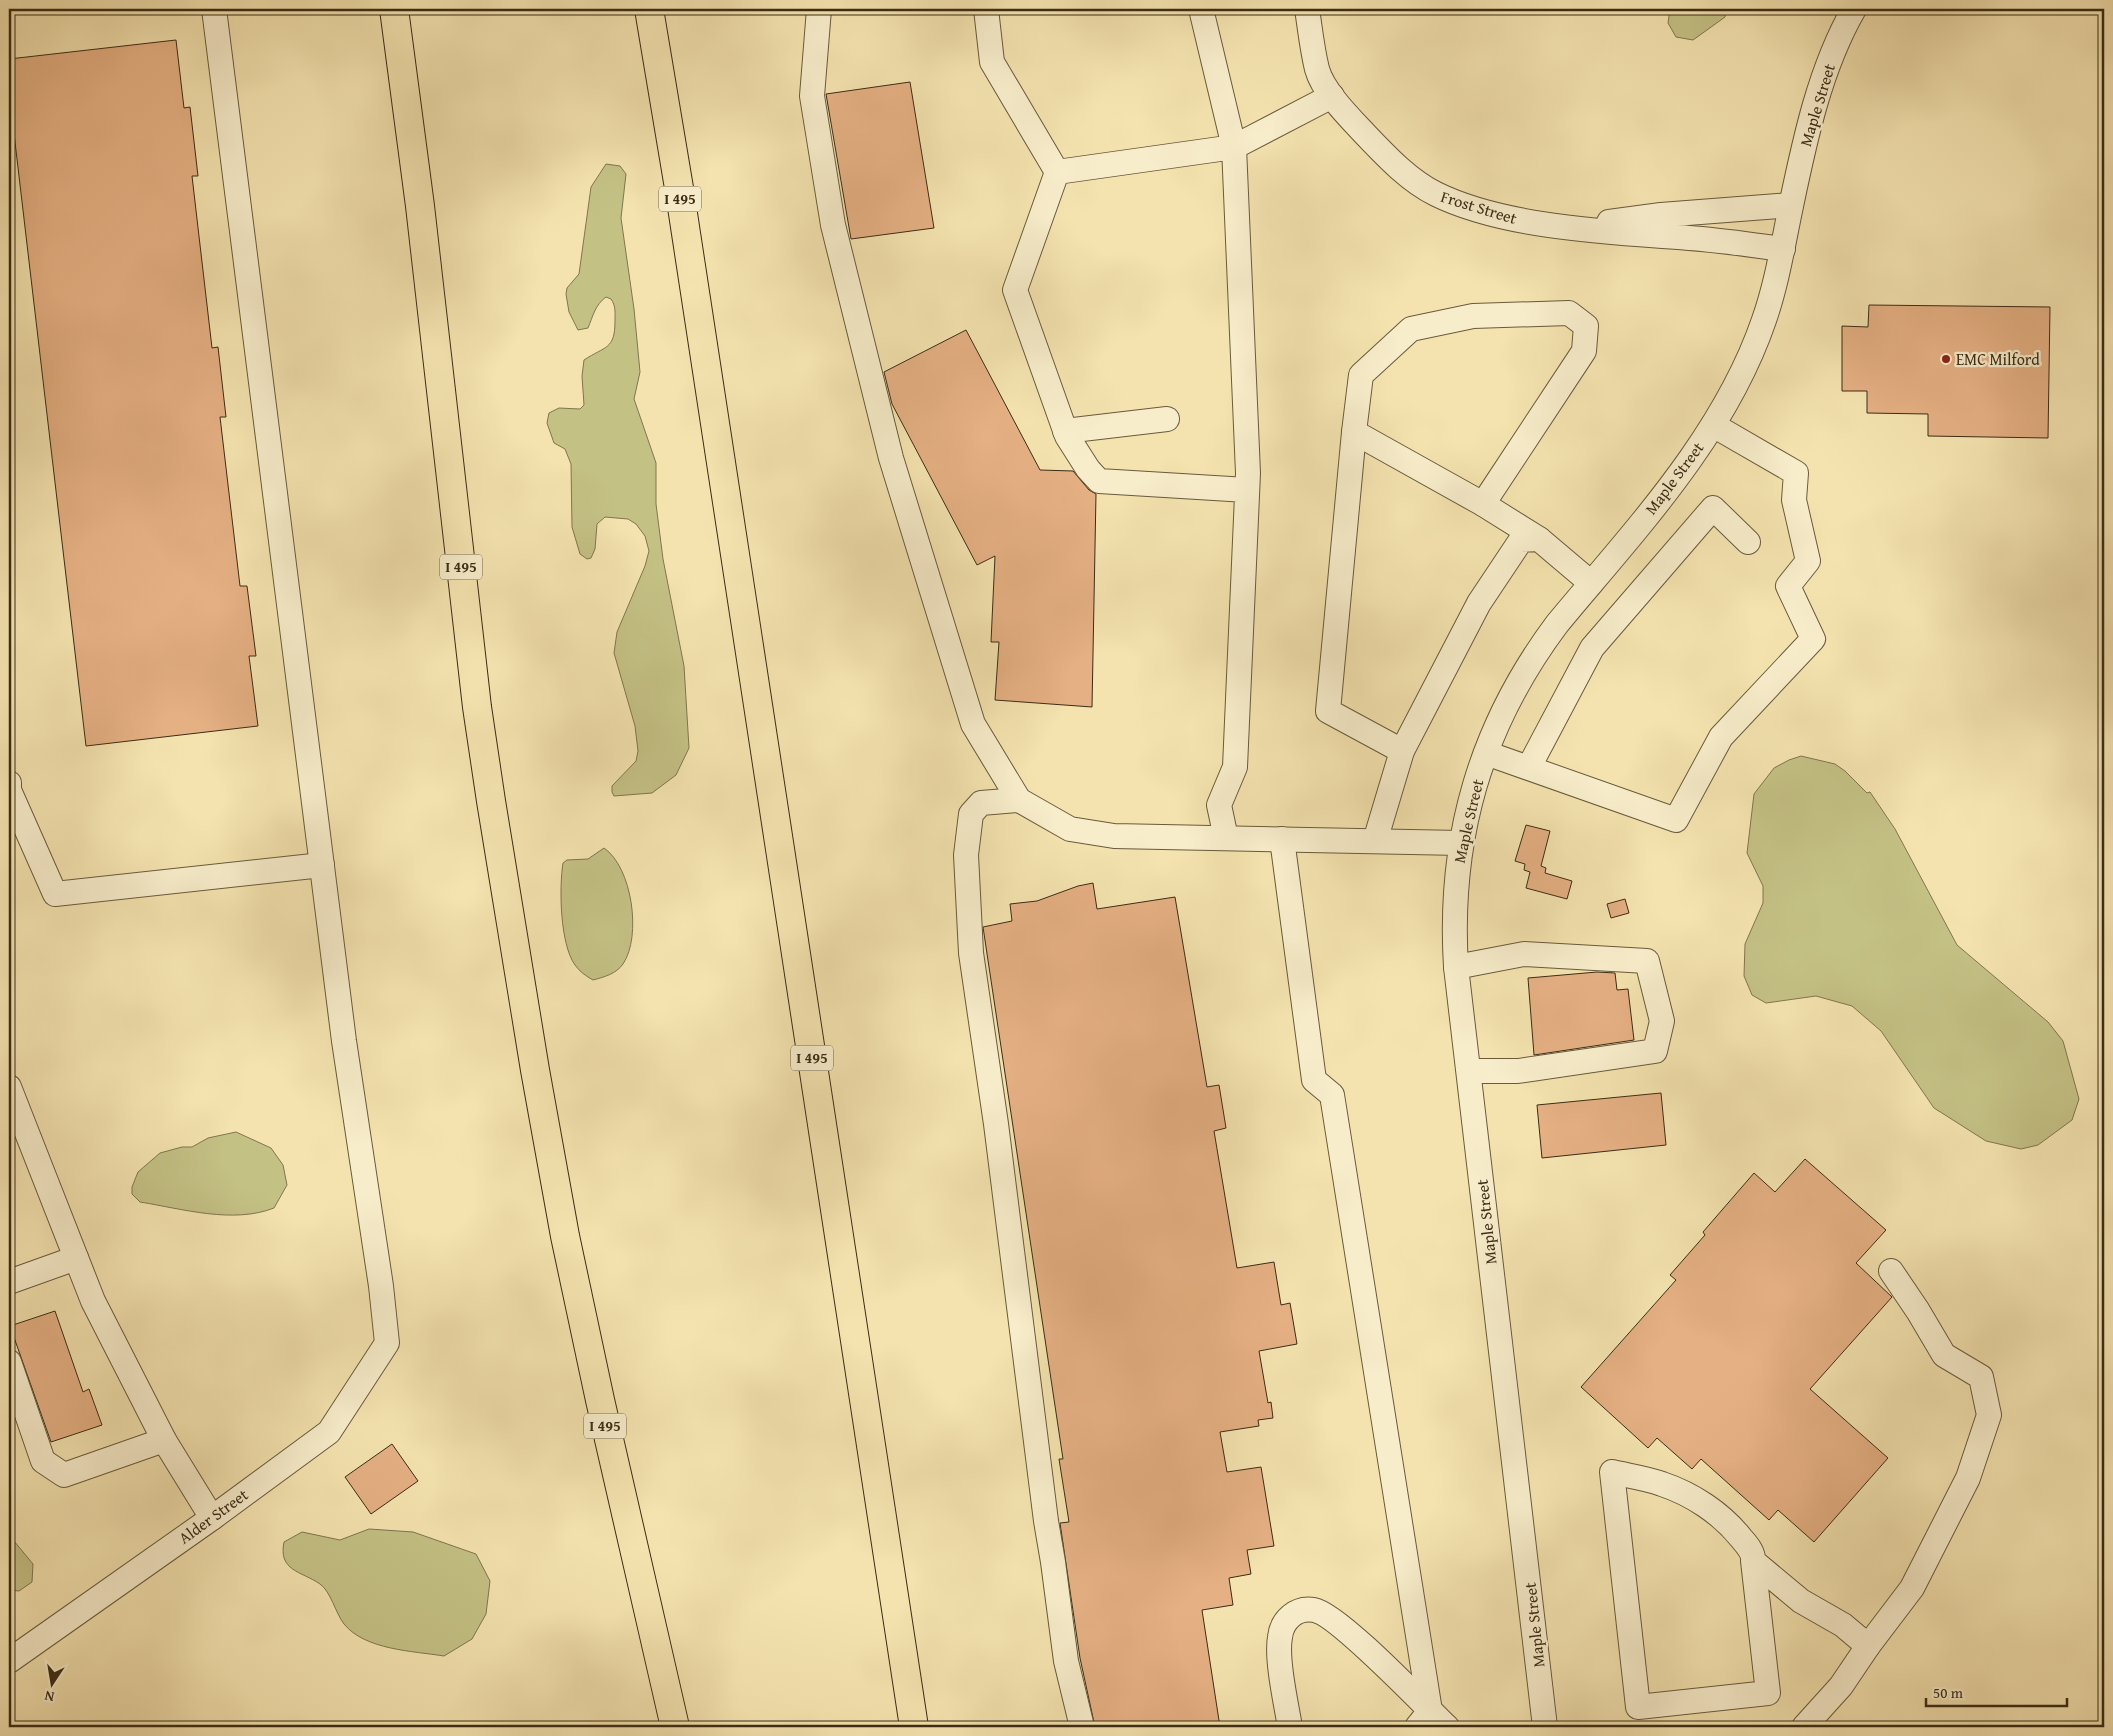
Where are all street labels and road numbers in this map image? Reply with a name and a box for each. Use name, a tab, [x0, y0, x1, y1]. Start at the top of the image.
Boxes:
street label: Maple Street	[1793, 60, 1841, 149]
street label: Frost Street	[1438, 184, 1520, 230]
road number: I 495	[659, 186, 701, 212]
street label: Maple Street	[1639, 436, 1709, 519]
road number: I 495	[440, 554, 482, 580]
street label: Maple Street	[1447, 776, 1489, 865]
road number: I 495	[791, 1046, 833, 1070]
street label: Maple Street	[1470, 1178, 1502, 1266]
road number: I 495	[584, 1414, 626, 1438]
street label: Alder Street	[173, 1482, 253, 1549]
street label: Maple Street	[1518, 1581, 1550, 1669]

